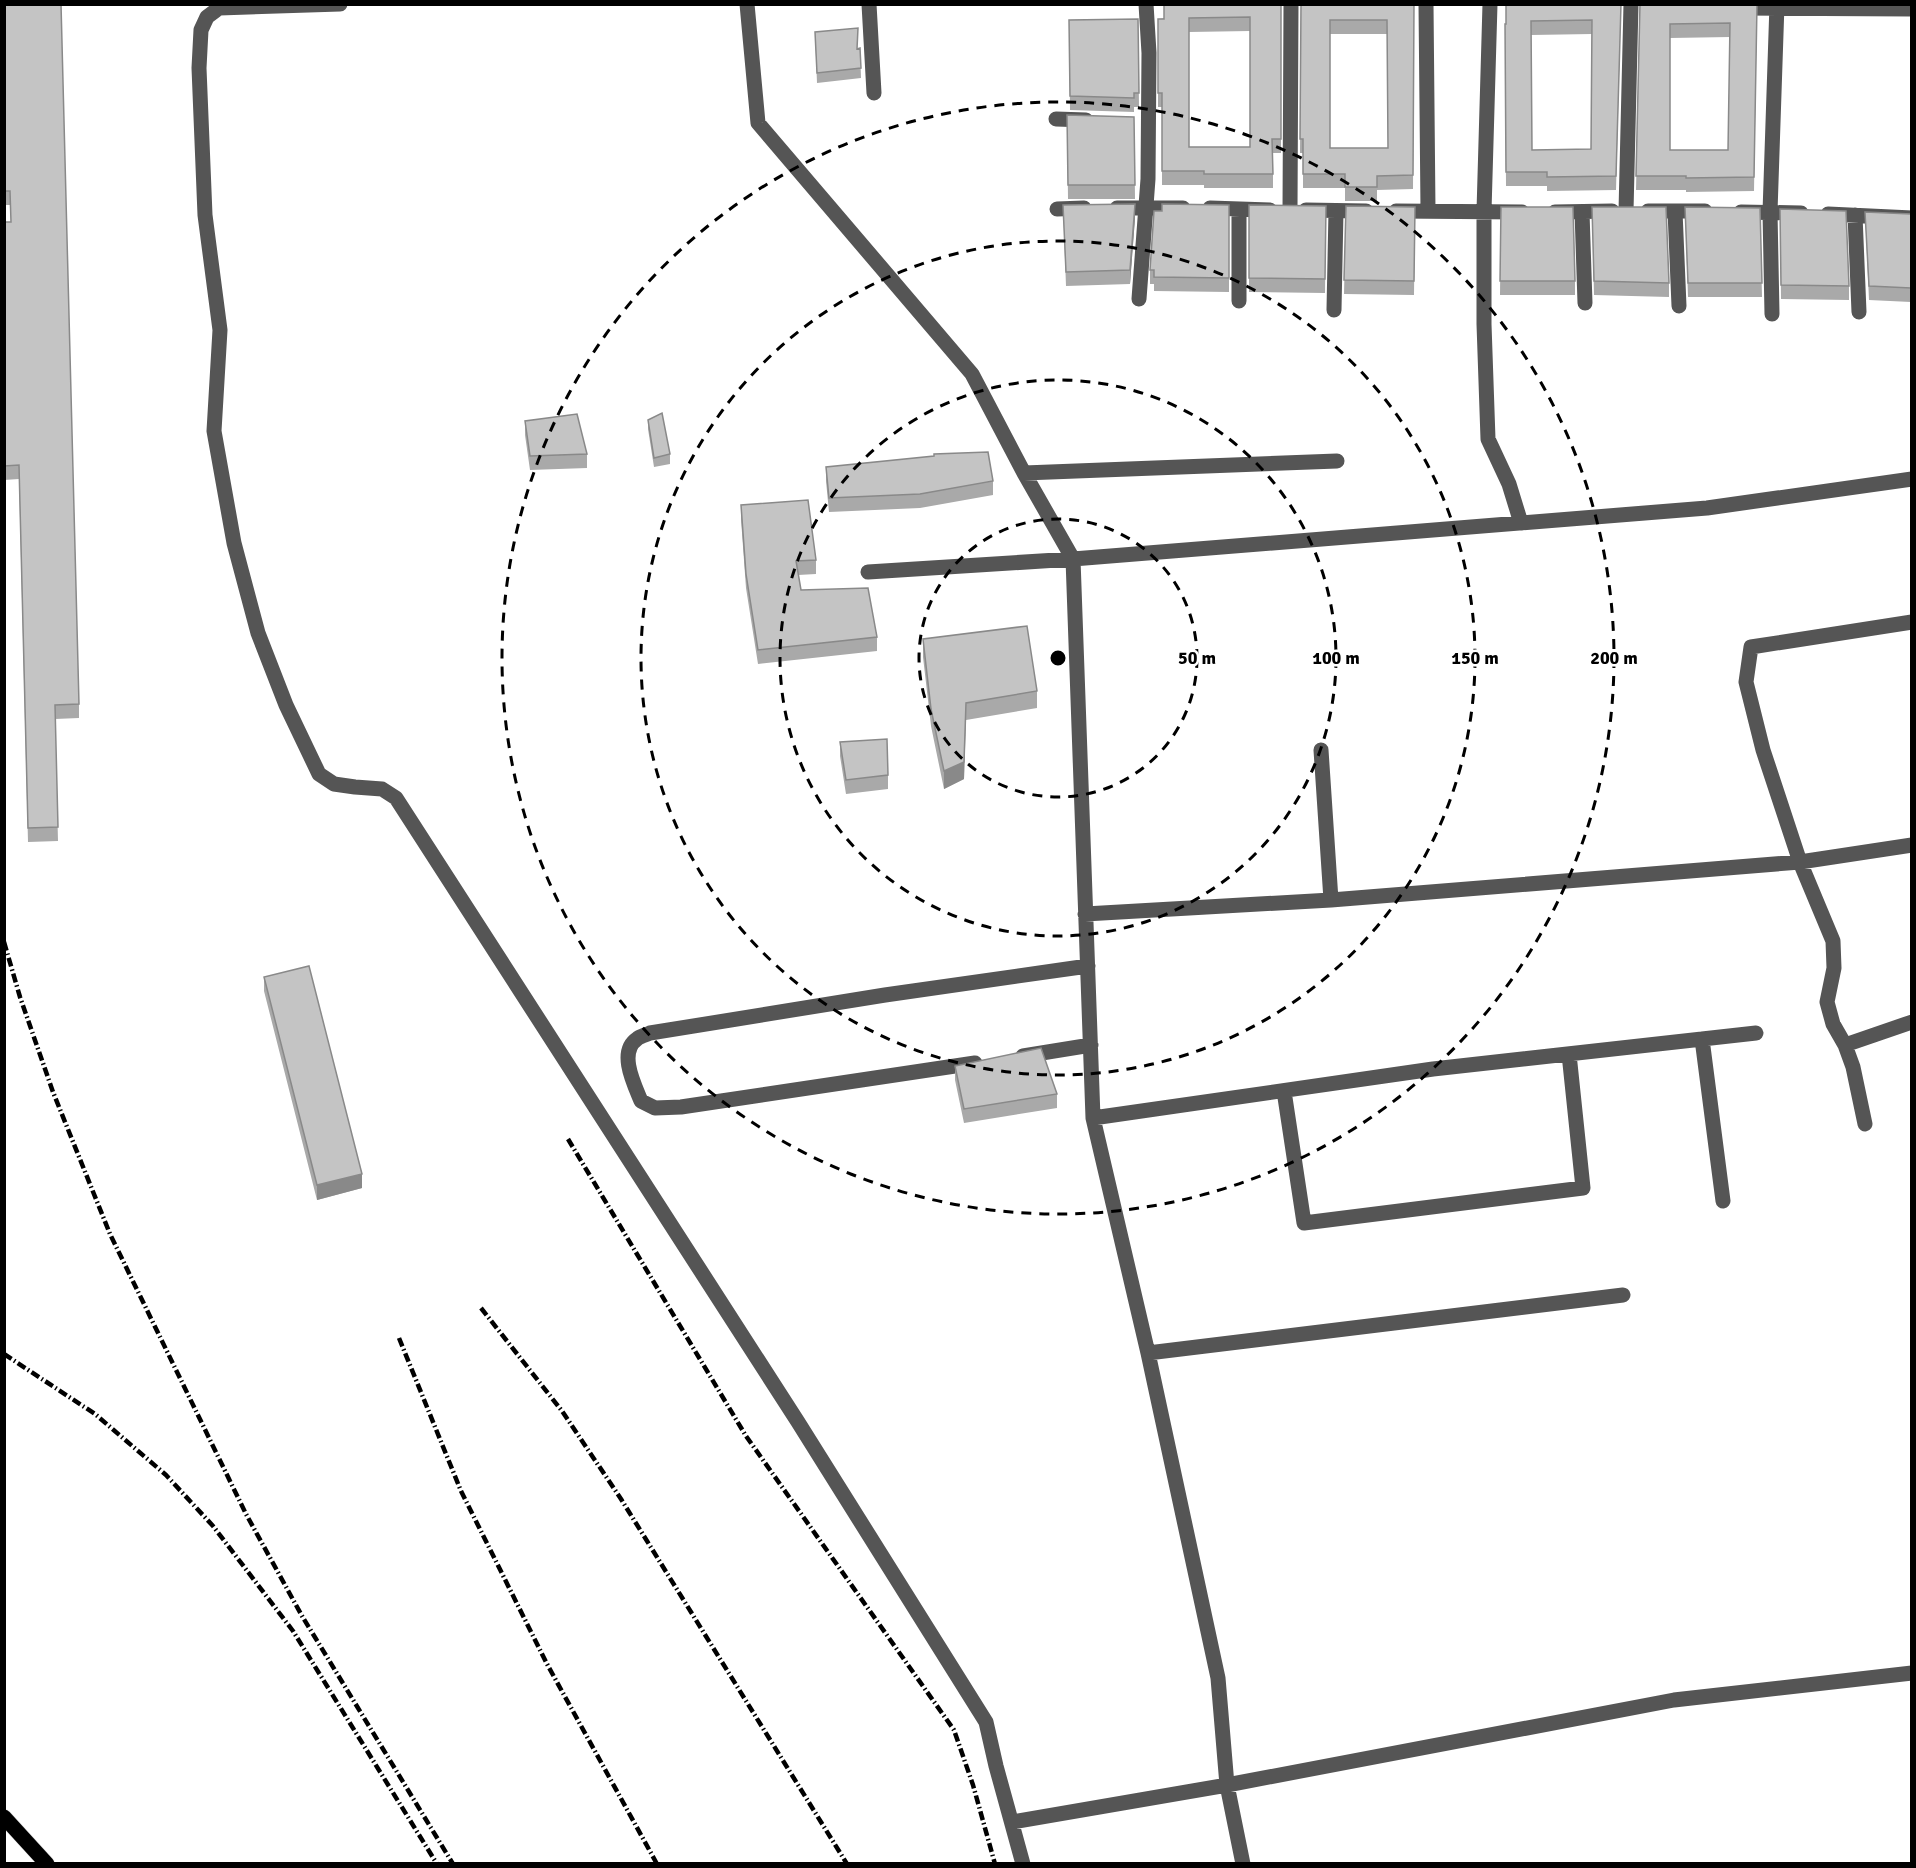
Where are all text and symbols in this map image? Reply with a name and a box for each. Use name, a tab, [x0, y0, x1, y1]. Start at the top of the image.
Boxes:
text: 50 m	[1178, 647, 1216, 669]
text: 100 m	[1312, 647, 1360, 669]
text: 150 m	[1451, 647, 1499, 669]
text: 200 m	[1590, 647, 1638, 669]
centre of rings	[1048, 648, 1068, 668]

